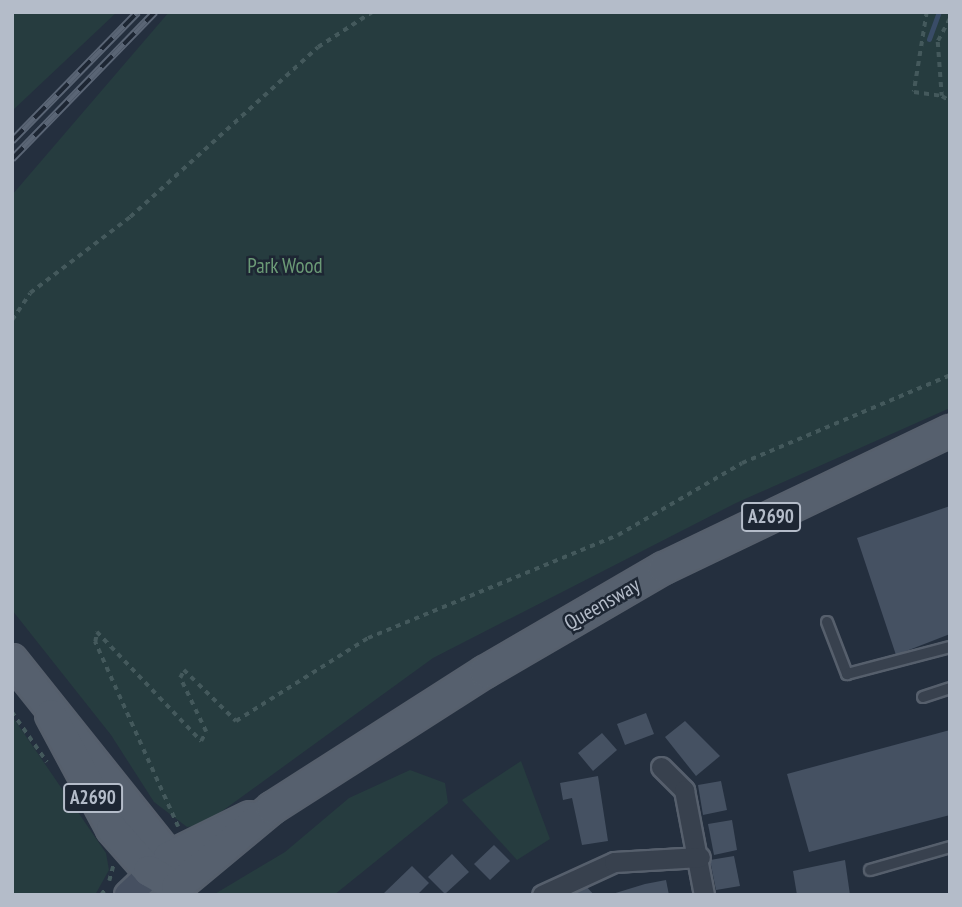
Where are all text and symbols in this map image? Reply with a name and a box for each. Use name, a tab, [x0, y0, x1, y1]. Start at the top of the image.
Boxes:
park label: Park Wood	[247, 253, 323, 279]
road number: A2690	[740, 502, 802, 532]
street label: Queensway	[560, 572, 644, 636]
road number: A2690	[62, 782, 124, 814]

